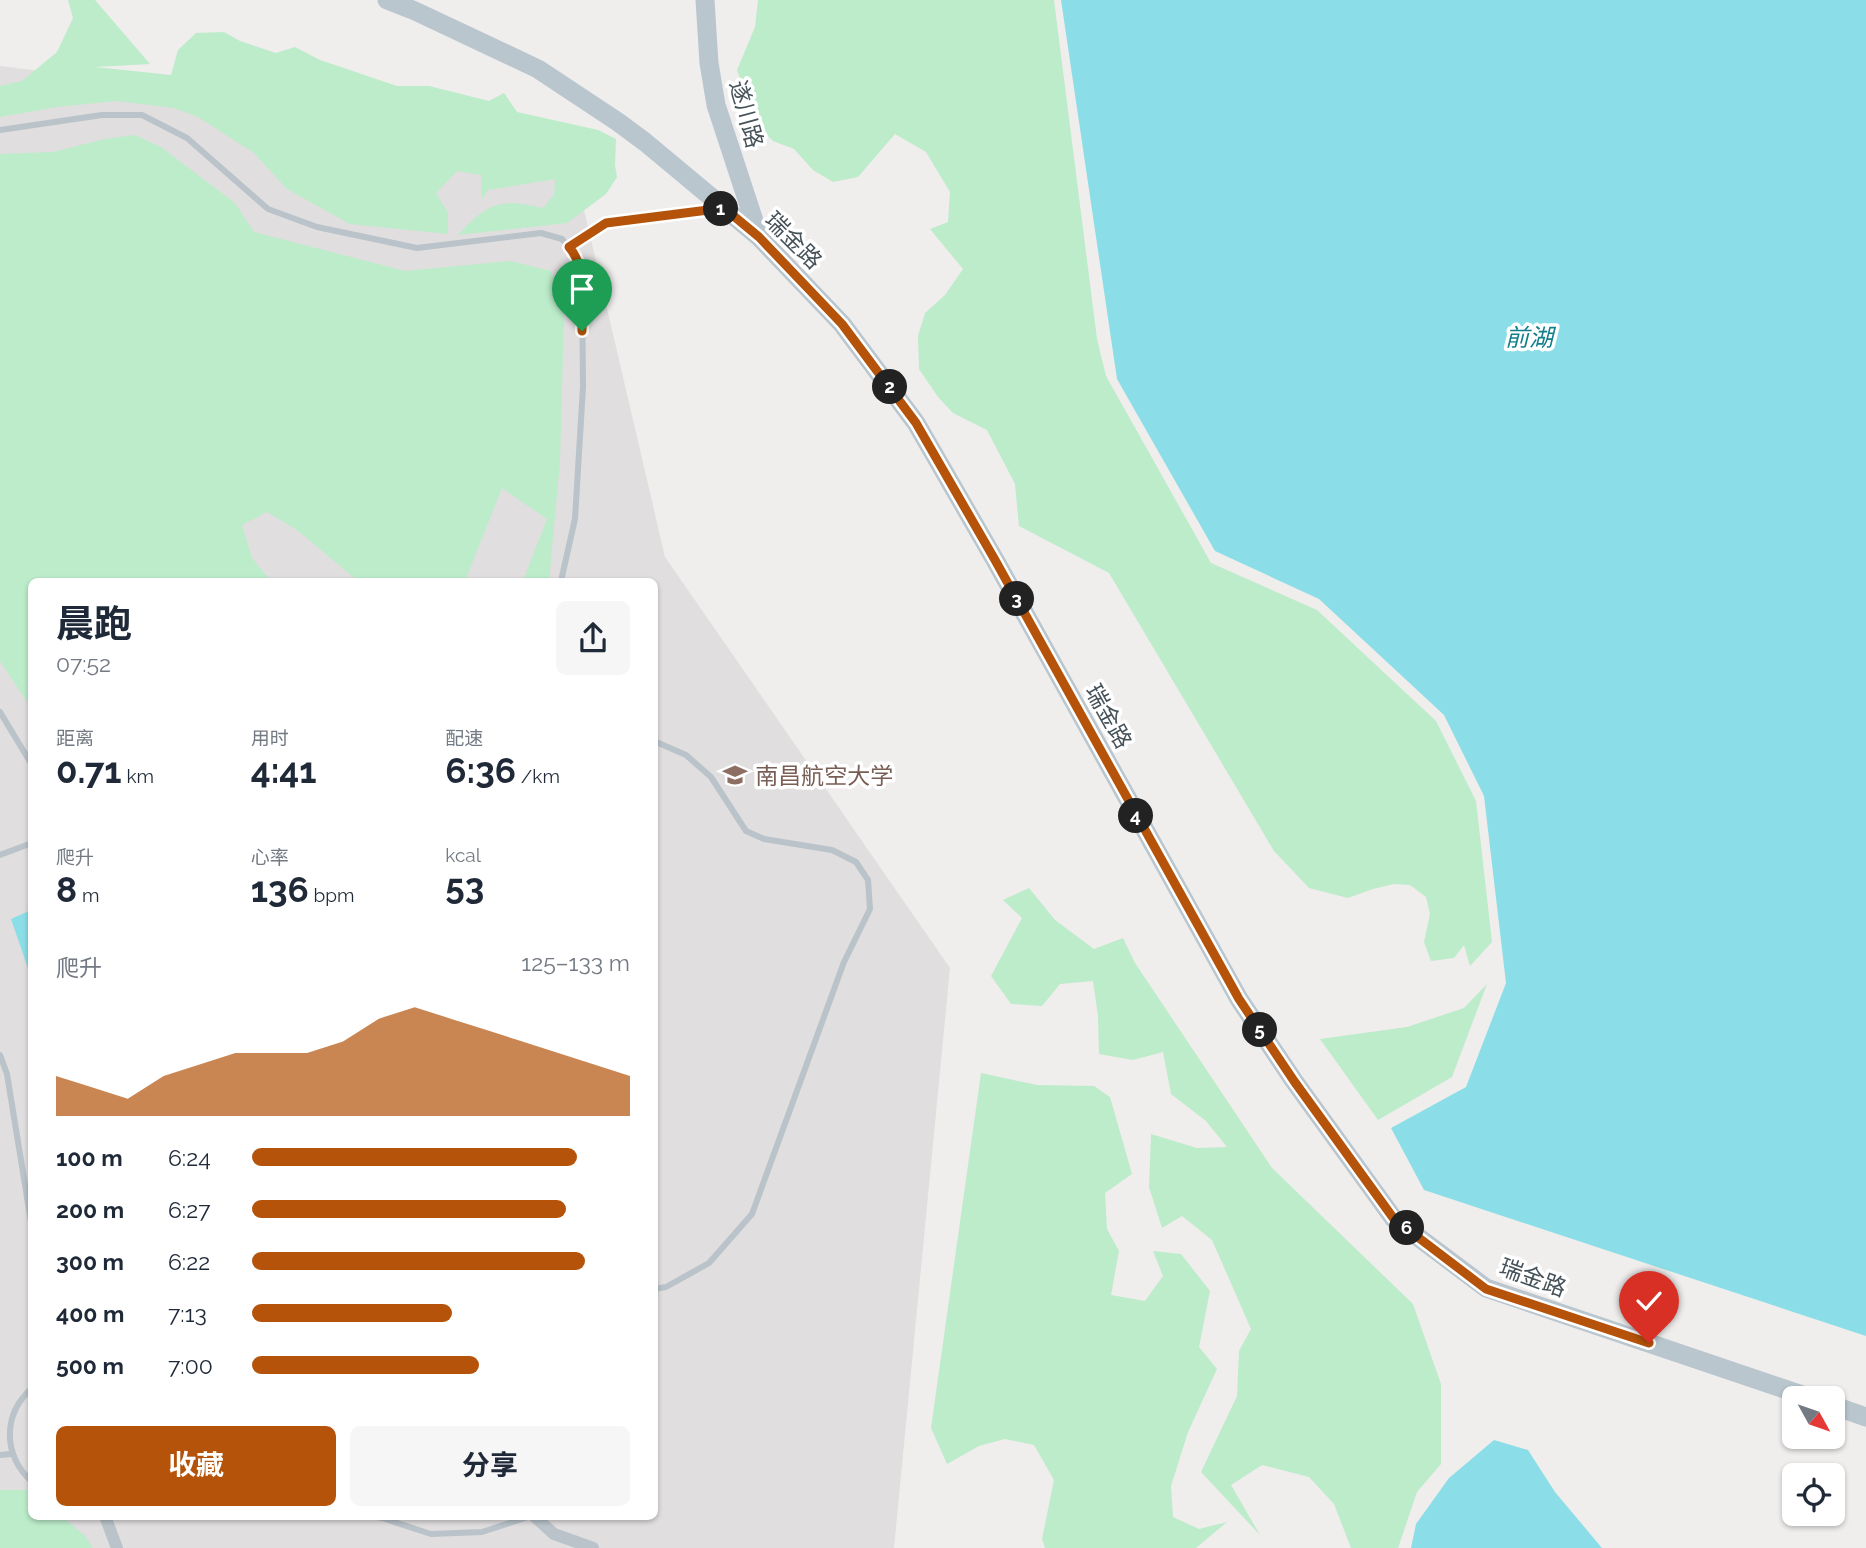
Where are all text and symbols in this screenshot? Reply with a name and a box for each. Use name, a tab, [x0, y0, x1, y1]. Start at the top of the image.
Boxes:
street label: 遂川路	[725, 77, 769, 151]
pin: 1	[704, 192, 738, 227]
text: 1	[716, 197, 725, 219]
street label: 瑞金路	[760, 206, 828, 274]
pin	[552, 259, 612, 331]
icon: arrive	[563, 270, 601, 308]
water label: 前湖	[1505, 323, 1557, 352]
pin: 2	[872, 370, 908, 404]
text: 2	[884, 375, 895, 397]
pin: 3	[1000, 582, 1034, 616]
text: 3	[1011, 587, 1022, 609]
text: 晨跑	[56, 601, 132, 646]
button: share	[556, 601, 630, 675]
text: 07:52	[56, 650, 111, 677]
street label: 瑞金路	[1080, 679, 1138, 753]
text: 距离	[56, 727, 94, 749]
text: 用时	[251, 727, 289, 749]
text: 配速	[445, 727, 483, 749]
text: 0.71	[56, 750, 122, 791]
text: 4:41	[251, 750, 317, 791]
text: 6:36	[445, 750, 516, 791]
school or university icon: 南昌航空大学	[721, 761, 749, 789]
place label: 南昌航空大学	[755, 762, 893, 789]
text: km	[122, 765, 154, 787]
text: /km	[516, 765, 560, 787]
pin: 4	[1118, 798, 1154, 834]
text: 4	[1130, 804, 1141, 826]
text: kcal	[445, 844, 481, 866]
text: 爬升	[56, 846, 94, 868]
text: 心率	[251, 846, 289, 868]
text: 53	[445, 866, 484, 907]
text: 8	[56, 869, 77, 910]
text: 136	[251, 869, 309, 910]
text: m	[77, 884, 99, 906]
text: bpm	[309, 884, 355, 906]
text: 125–133 m	[521, 949, 630, 976]
text: 爬升	[56, 954, 102, 981]
pin: 5	[1242, 1012, 1278, 1048]
text: 5	[1254, 1018, 1265, 1040]
text: 100 m	[56, 1144, 123, 1171]
text: 6:24	[168, 1144, 211, 1171]
text: 200 m	[56, 1196, 124, 1223]
text: 6:27	[168, 1196, 210, 1223]
pin: 6	[1390, 1210, 1424, 1246]
text: 6	[1401, 1216, 1412, 1238]
text: 300 m	[56, 1248, 124, 1275]
text: 6:22	[168, 1248, 210, 1275]
street label: 瑞金路	[1496, 1253, 1570, 1301]
pin	[1619, 1271, 1679, 1343]
icon: check	[1630, 1282, 1668, 1320]
text: 400 m	[56, 1300, 124, 1327]
text: 7:13	[168, 1300, 207, 1327]
text: 500 m	[56, 1352, 124, 1379]
text: 7:00	[168, 1352, 213, 1379]
north arrow	[1782, 1386, 1844, 1449]
map controls	[1782, 1386, 1845, 1526]
button: 收藏	[56, 1426, 336, 1506]
button: 分享	[350, 1426, 630, 1506]
button: locate	[1782, 1463, 1845, 1526]

